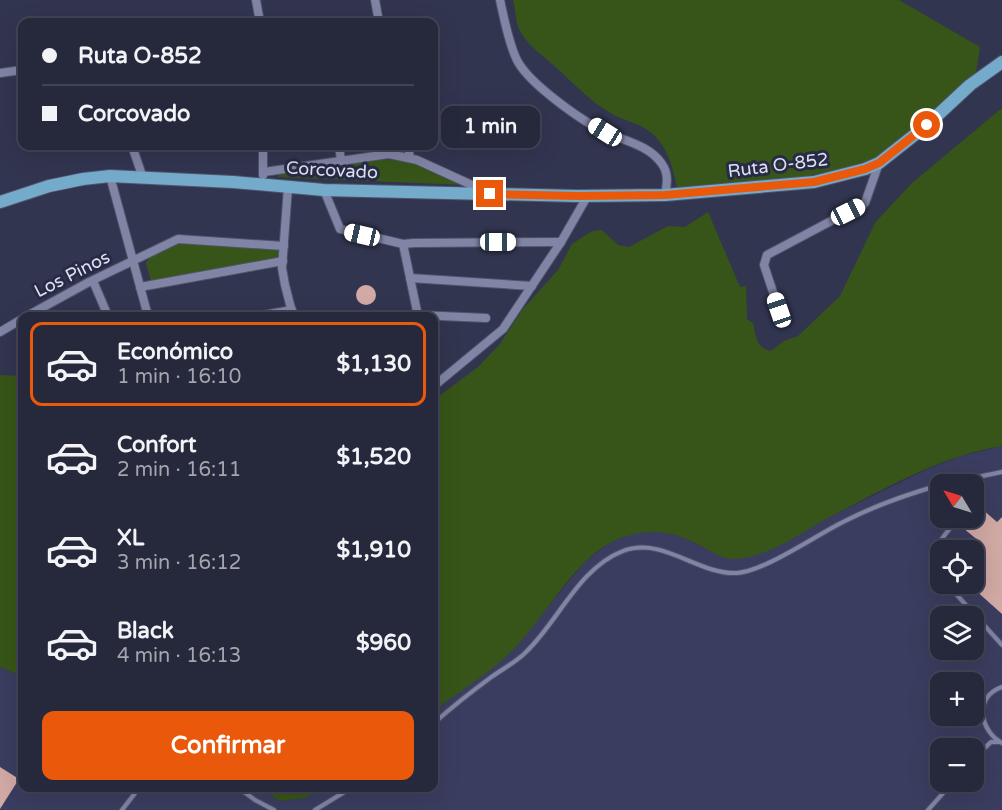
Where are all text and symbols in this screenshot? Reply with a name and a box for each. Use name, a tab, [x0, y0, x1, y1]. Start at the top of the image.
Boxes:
text: Ruta O-852	[78, 43, 202, 69]
text: Corcovado	[78, 101, 190, 127]
callout: 1 min	[440, 107, 540, 149]
route start	[913, 111, 940, 138]
text: 1 min	[464, 115, 517, 139]
car	[585, 115, 625, 149]
street label: Ruta O-852	[726, 148, 830, 182]
street label: Corcovado	[285, 157, 379, 183]
route end	[476, 180, 503, 207]
car	[828, 196, 868, 228]
car	[342, 222, 382, 248]
car	[480, 233, 516, 251]
street label: Los Pinos	[31, 246, 113, 302]
car	[765, 290, 793, 330]
icon: car	[45, 337, 99, 391]
text: Económico	[117, 339, 233, 365]
text: $1,130	[336, 351, 411, 377]
text: 1 min · 16:10	[117, 365, 241, 389]
icon: car	[45, 430, 99, 484]
text: Confort	[117, 432, 196, 458]
text: $1,520	[336, 444, 411, 470]
text: 2 min · 16:11	[117, 458, 241, 482]
north arrow	[930, 474, 984, 528]
map controls	[930, 474, 984, 792]
icon: car	[45, 523, 99, 577]
text: XL	[117, 525, 144, 551]
text: $1,910	[336, 537, 411, 563]
button: locate	[930, 540, 984, 594]
text: 3 min · 16:12	[117, 551, 241, 575]
button: layers	[930, 606, 984, 660]
icon: car	[45, 616, 99, 670]
text: Black	[117, 618, 174, 644]
text: $960	[356, 630, 411, 656]
text: 4 min · 16:13	[117, 644, 241, 668]
button: +	[930, 672, 984, 726]
button: Confirmar	[42, 711, 414, 780]
button: −	[930, 738, 984, 792]

